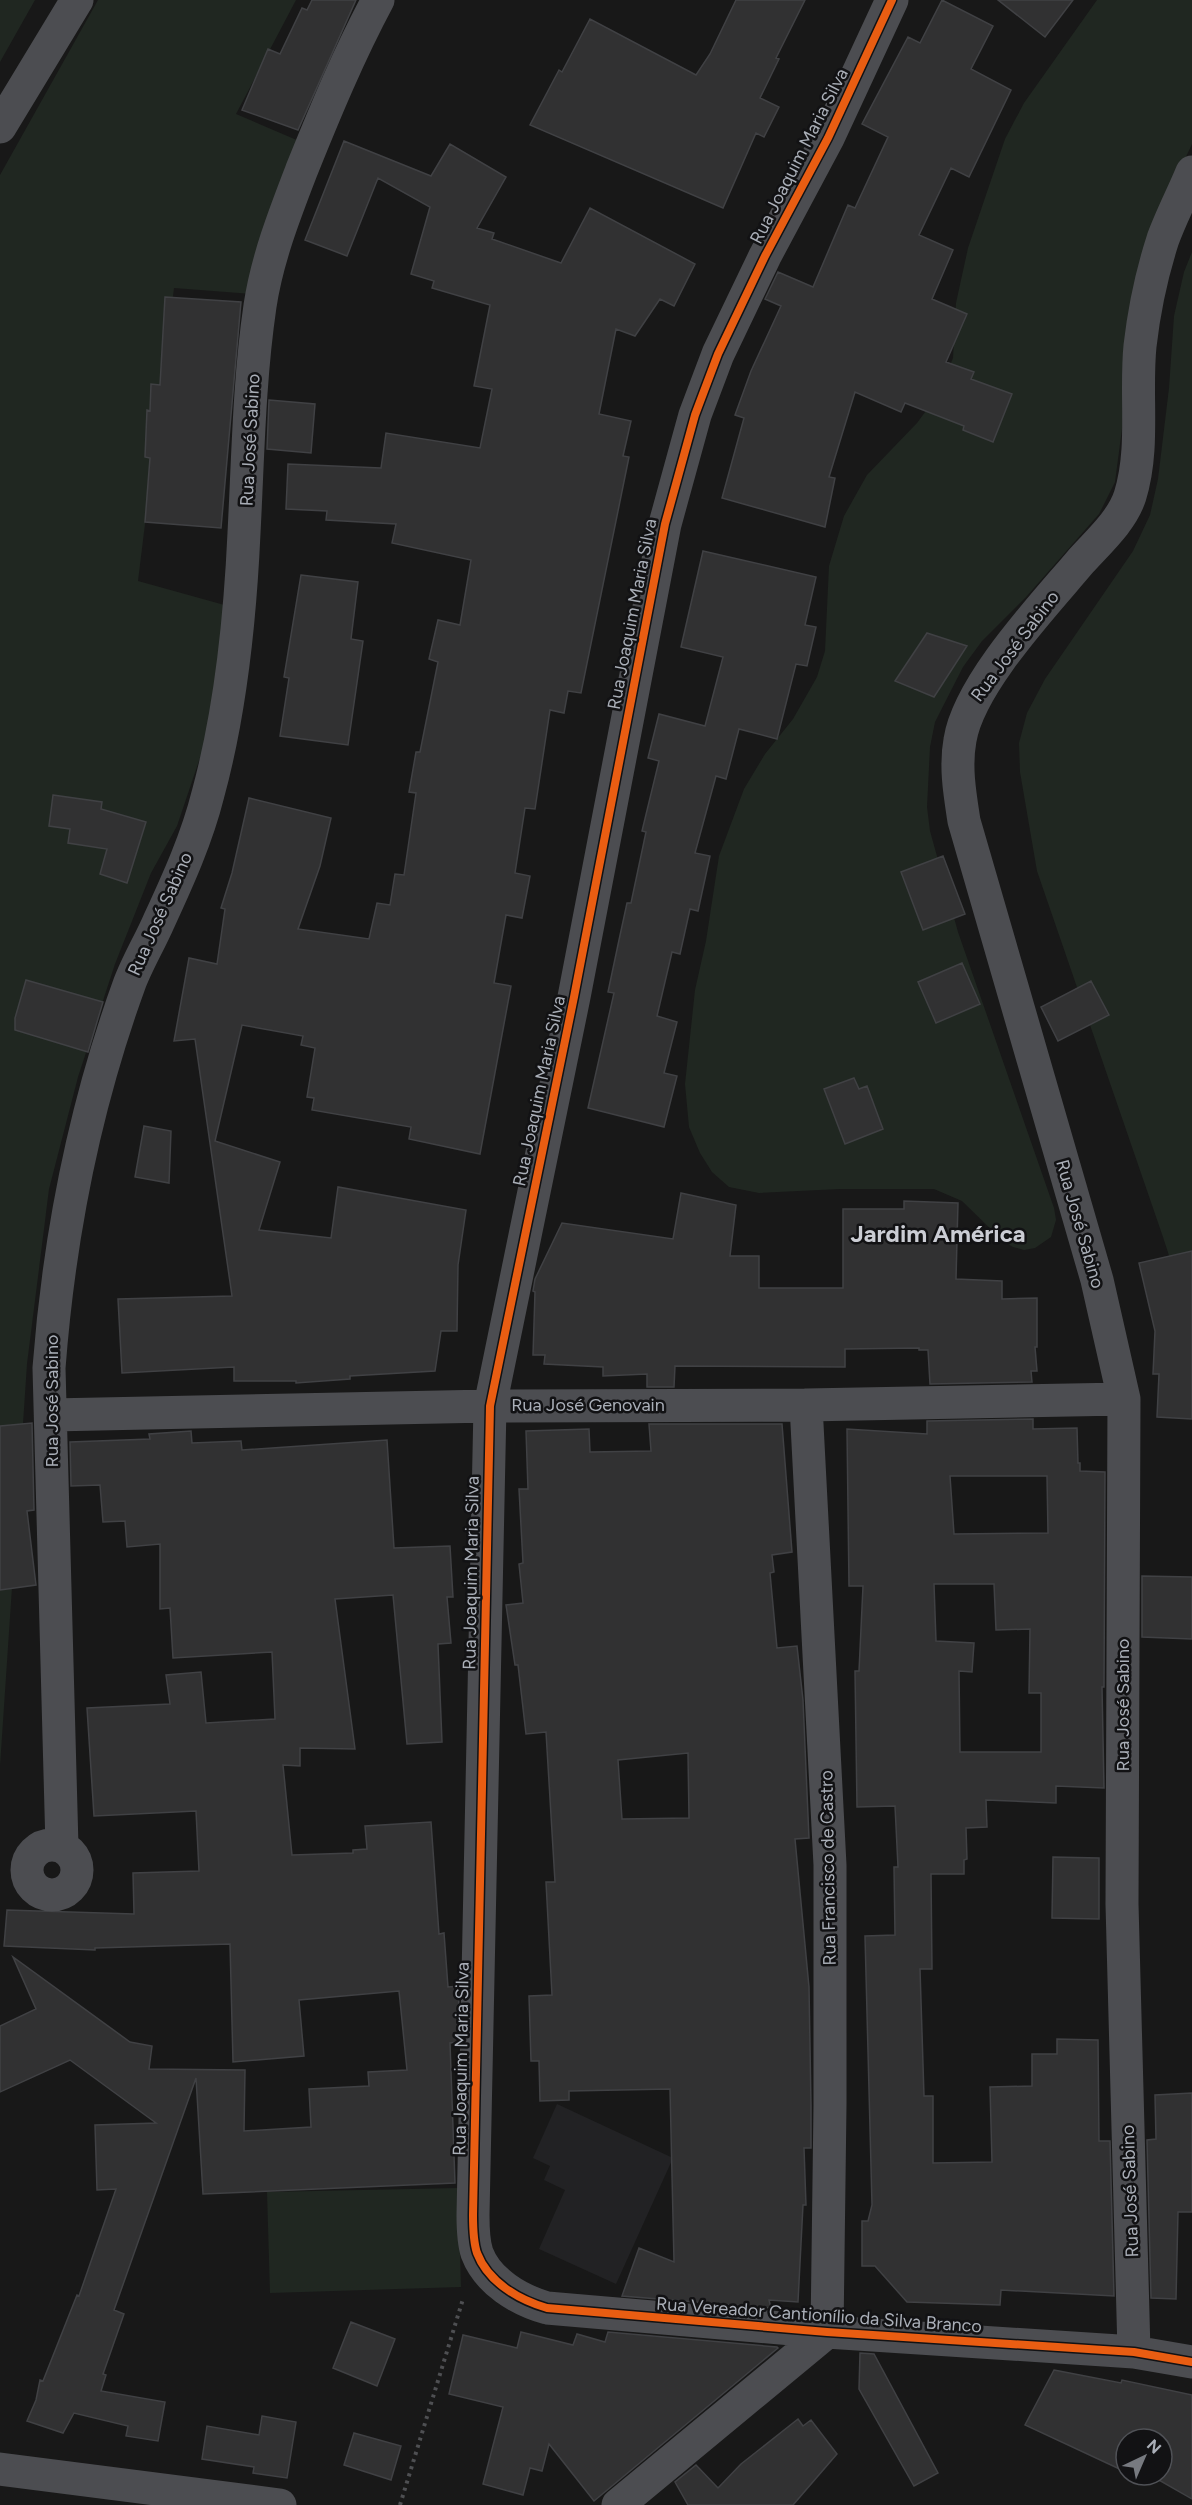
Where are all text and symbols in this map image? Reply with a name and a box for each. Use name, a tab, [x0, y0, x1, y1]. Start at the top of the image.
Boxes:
street label: Rua Joaquim Maria Silva	[745, 65, 853, 247]
street label: Rua José Sabino	[236, 373, 264, 507]
street label: Rua Joaquim Maria Silva	[603, 517, 661, 711]
street label: Rua José Sabino	[966, 586, 1064, 706]
street label: Rua José Sabino	[123, 849, 197, 979]
street label: Rua Joaquim Maria Silva	[508, 994, 570, 1188]
street label: Rua José Sabino	[1051, 1157, 1109, 1291]
district label: Jardim América	[850, 1219, 1026, 1248]
street label: Rua José Sabino	[41, 1335, 63, 1467]
street label: Rua José Genovain	[511, 1394, 665, 1416]
street label: Rua Joaquim Maria Silva	[458, 1476, 484, 1670]
street label: Rua José Sabino	[1112, 1639, 1134, 1771]
street label: Rua Francisco de Castro	[815, 1770, 841, 1966]
street label: Rua Joaquim Maria Silva	[448, 1962, 474, 2156]
street label: Rua José Sabino	[1117, 2124, 1143, 2258]
street label: Rua Vereador Cantionílio da Silva Branco	[655, 2293, 983, 2337]
north arrow	[1114, 2427, 1174, 2487]
text: N	[1143, 2435, 1165, 2458]

